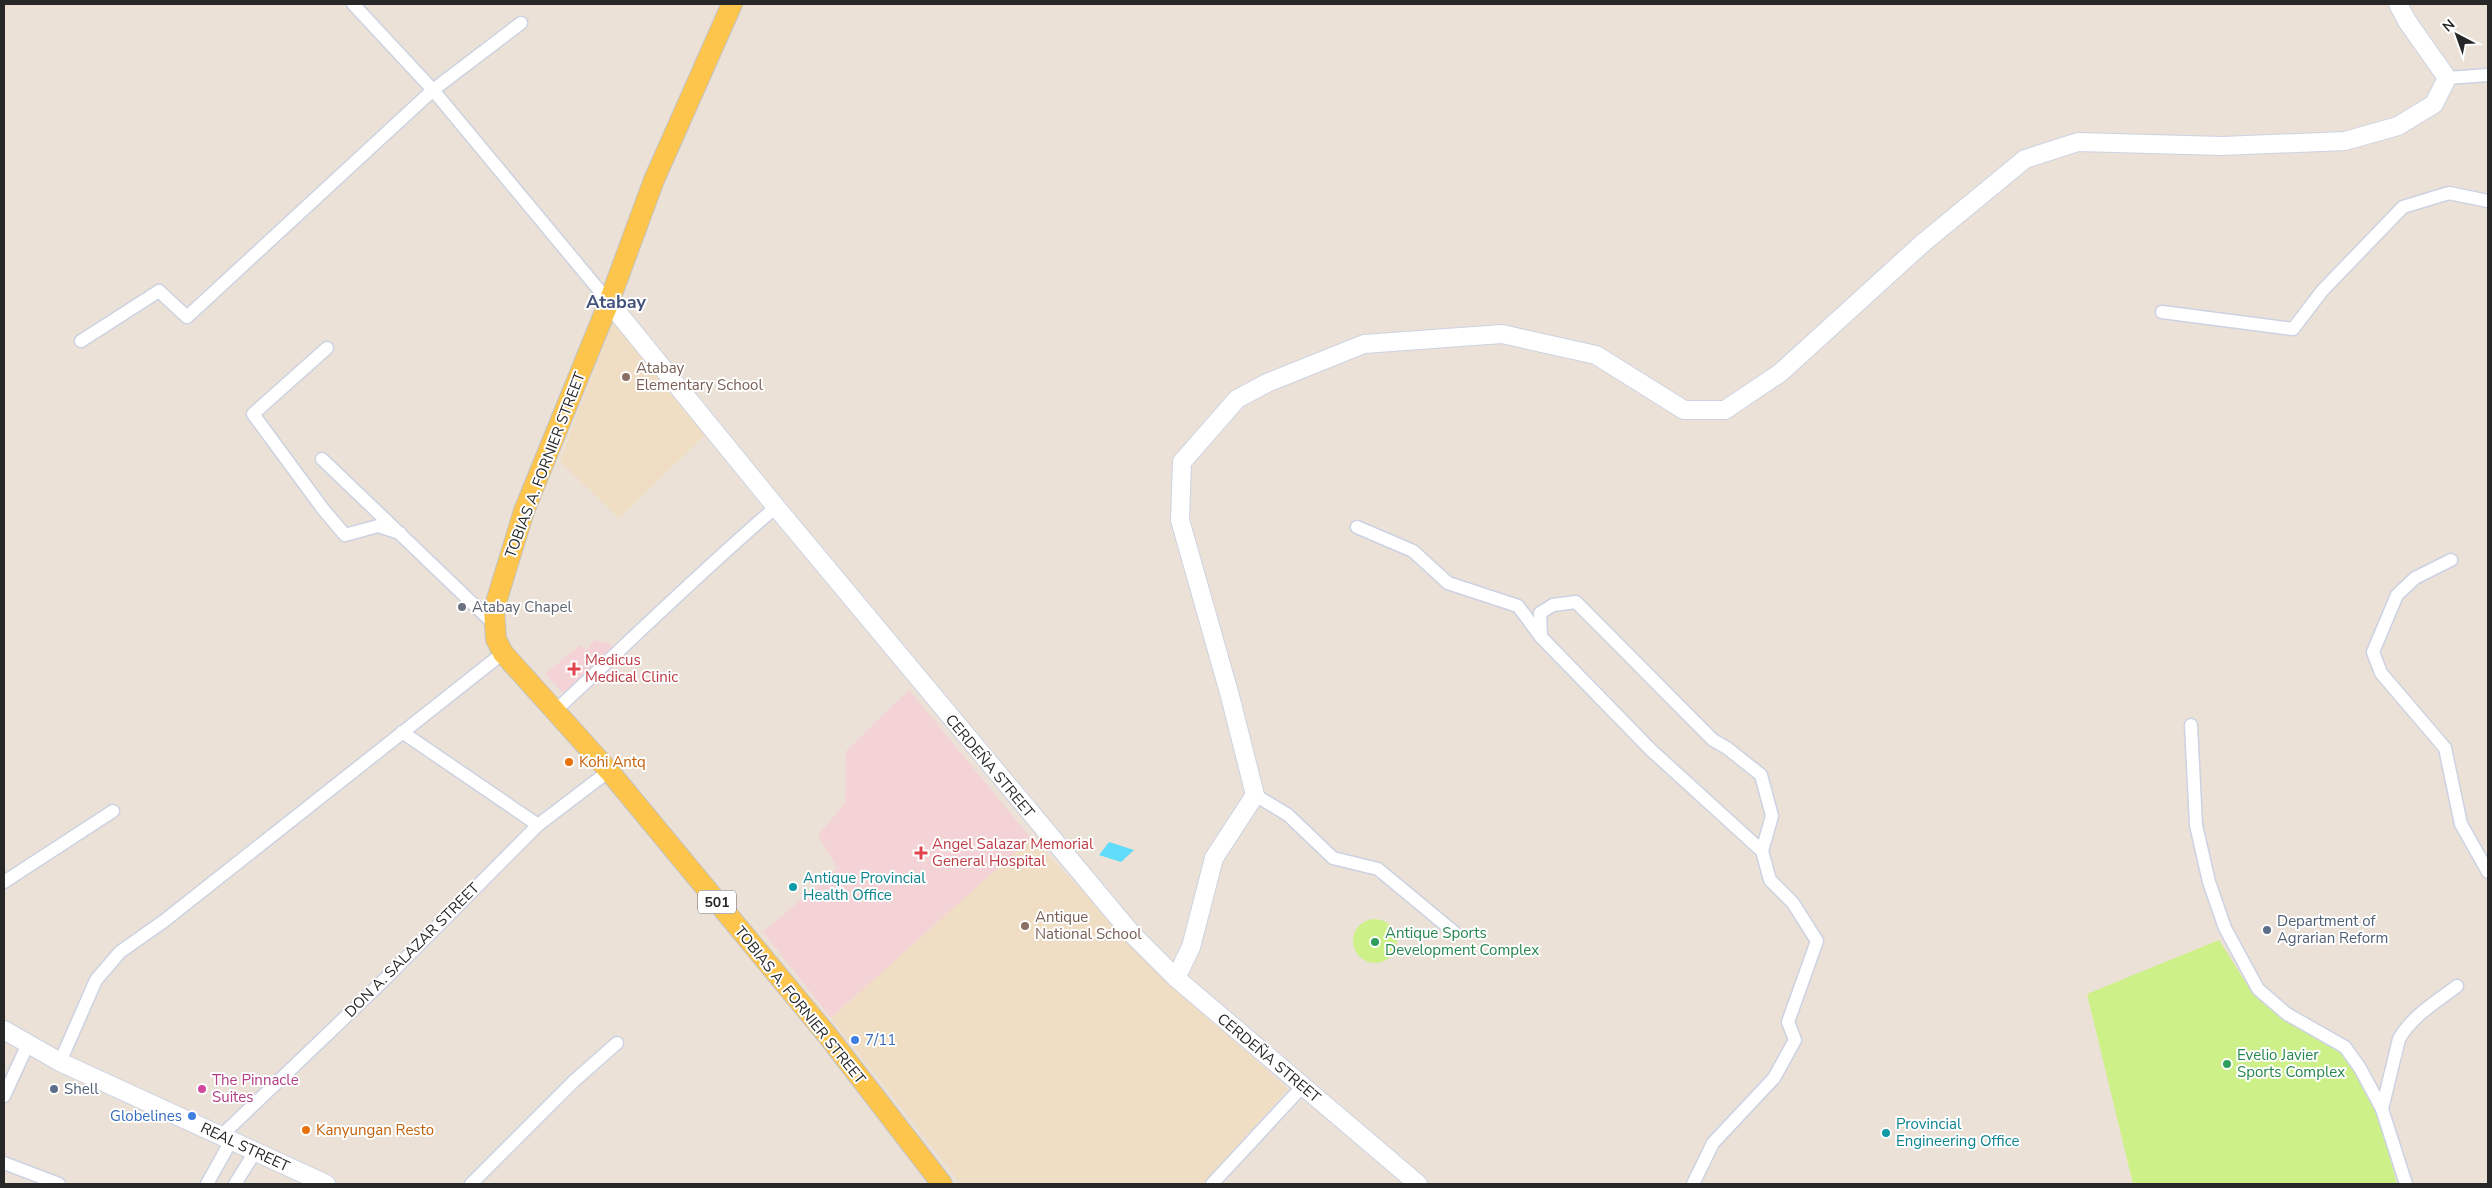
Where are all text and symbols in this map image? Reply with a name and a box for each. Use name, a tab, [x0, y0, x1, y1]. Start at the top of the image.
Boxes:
north arrow	[2432, 10, 2482, 60]
text: N	[2439, 15, 2459, 36]
district label: Atabay	[586, 290, 646, 314]
place label: Atabay Elementary School	[636, 358, 763, 395]
street label: TOBIAS A. FORNIER STREET	[500, 369, 590, 561]
marker: Atabay Elementary School	[620, 371, 632, 383]
place label: Atabay Chapel	[472, 597, 572, 617]
marker: Atabay Chapel	[456, 601, 468, 613]
place label: Medicus Medical Clinic	[585, 650, 678, 687]
marker: Medicus Medical Clinic	[567, 662, 581, 676]
street label: CERDEÑA STREET	[941, 710, 1039, 822]
place label: Kohi Antq	[579, 752, 646, 772]
marker: Kohi Antq	[563, 756, 575, 768]
place label: Angel Salazar Memorial General Hospital	[932, 834, 1094, 871]
marker: Angel Salazar Memorial General Hospital	[914, 846, 928, 860]
place label: Antique Provincial Health Office	[803, 868, 926, 905]
street label: DON A. SALAZAR STREET	[340, 878, 484, 1022]
marker: Antique Provincial Health Office	[787, 881, 799, 893]
road number: 501	[698, 890, 736, 914]
place label: Antique National School	[1035, 907, 1142, 944]
place label: Department of Agrarian Reform	[2277, 911, 2388, 948]
marker: Antique National School	[1019, 920, 1031, 932]
street label: TOBIAS A. FORNIER STREET	[730, 922, 870, 1088]
place label: Antique Sports Development Complex	[1385, 923, 1539, 960]
marker: Department of Agrarian Reform	[2261, 924, 2273, 936]
marker: Antique Sports Development Complex	[1369, 936, 1381, 948]
street label: CERDEÑA STREET	[1213, 1009, 1325, 1107]
place label: 7/11	[865, 1030, 896, 1050]
marker: 7/11	[849, 1034, 861, 1046]
place label: Evelio Javier Sports Complex	[2237, 1045, 2345, 1082]
marker: Evelio Javier Sports Complex	[2221, 1058, 2233, 1070]
place label: The Pinnacle Suites	[212, 1070, 299, 1107]
place label: Shell	[64, 1079, 99, 1099]
marker: Shell	[48, 1083, 60, 1095]
marker: The Pinnacle Suites	[196, 1083, 208, 1095]
place label: Globelines	[110, 1106, 182, 1126]
marker: Globelines	[186, 1110, 198, 1122]
place label: Provincial Engineering Office	[1896, 1114, 2019, 1151]
street label: REAL STREET	[197, 1118, 293, 1176]
place label: Kanyungan Resto	[316, 1120, 434, 1140]
marker: Kanyungan Resto	[300, 1124, 312, 1136]
marker: Provincial Engineering Office	[1880, 1127, 1892, 1139]

